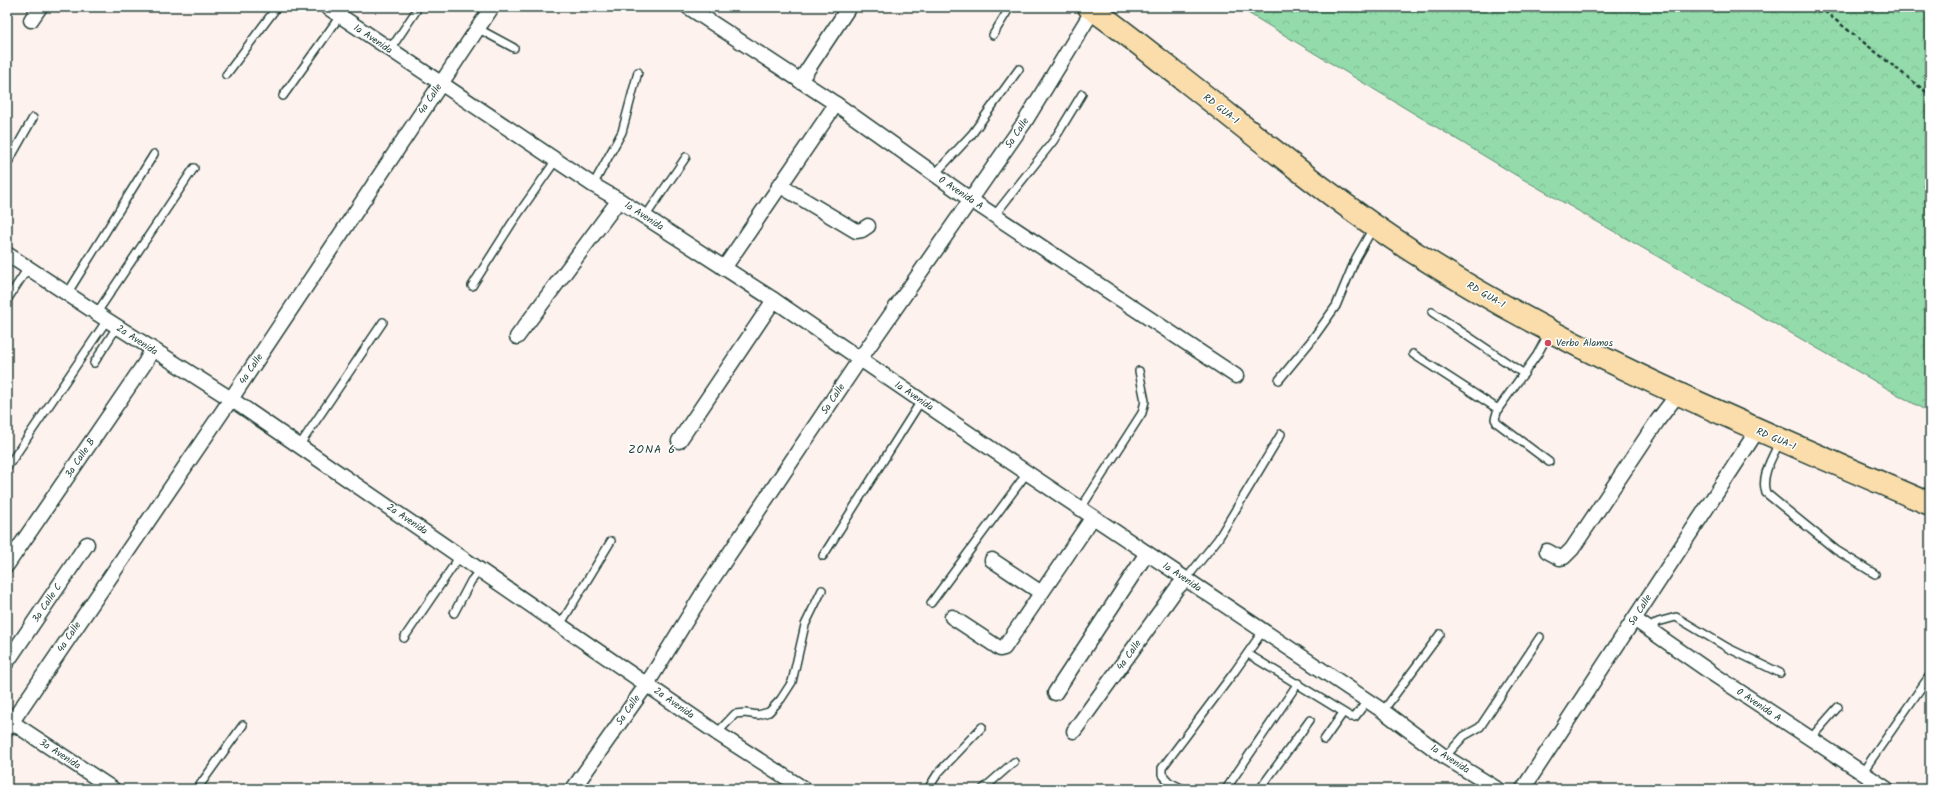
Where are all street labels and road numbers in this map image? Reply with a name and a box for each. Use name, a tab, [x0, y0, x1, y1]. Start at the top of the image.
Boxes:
street label: 1a Avenida	[350, 20, 396, 58]
street label: 4a Calle	[414, 80, 446, 118]
street label: RD GUA-1	[1199, 90, 1243, 128]
street label: 5a Calle	[1001, 114, 1033, 152]
street label: 0 Avenida A	[935, 172, 987, 214]
street label: 1a Avenida	[621, 197, 667, 235]
street label: RD GUA-1	[1464, 278, 1508, 312]
street label: 2a Avenida	[113, 321, 161, 360]
street label: 4a Calle	[235, 350, 267, 388]
street label: 1a Avenida	[891, 377, 937, 415]
street label: 5a Calle	[817, 380, 849, 418]
street label: RD GUA-1	[1753, 423, 1799, 455]
street label: 3a Calle B	[61, 435, 99, 481]
street label: 2a Avenida	[383, 499, 431, 539]
street label: 1a Avenida	[1159, 558, 1205, 596]
street label: 3a Calle C	[28, 580, 66, 626]
street label: 5a Calle	[1624, 591, 1656, 629]
street label: 4a Calle	[53, 618, 85, 656]
street label: 4a Calle	[1112, 636, 1146, 674]
street label: 2a Avenida	[650, 683, 698, 723]
street label: 0 Avenida A	[1733, 684, 1785, 726]
street label: 5a Calle	[612, 691, 645, 729]
street label: 3a Avenida	[36, 735, 84, 774]
street label: 1a Avenida	[1427, 740, 1473, 778]

